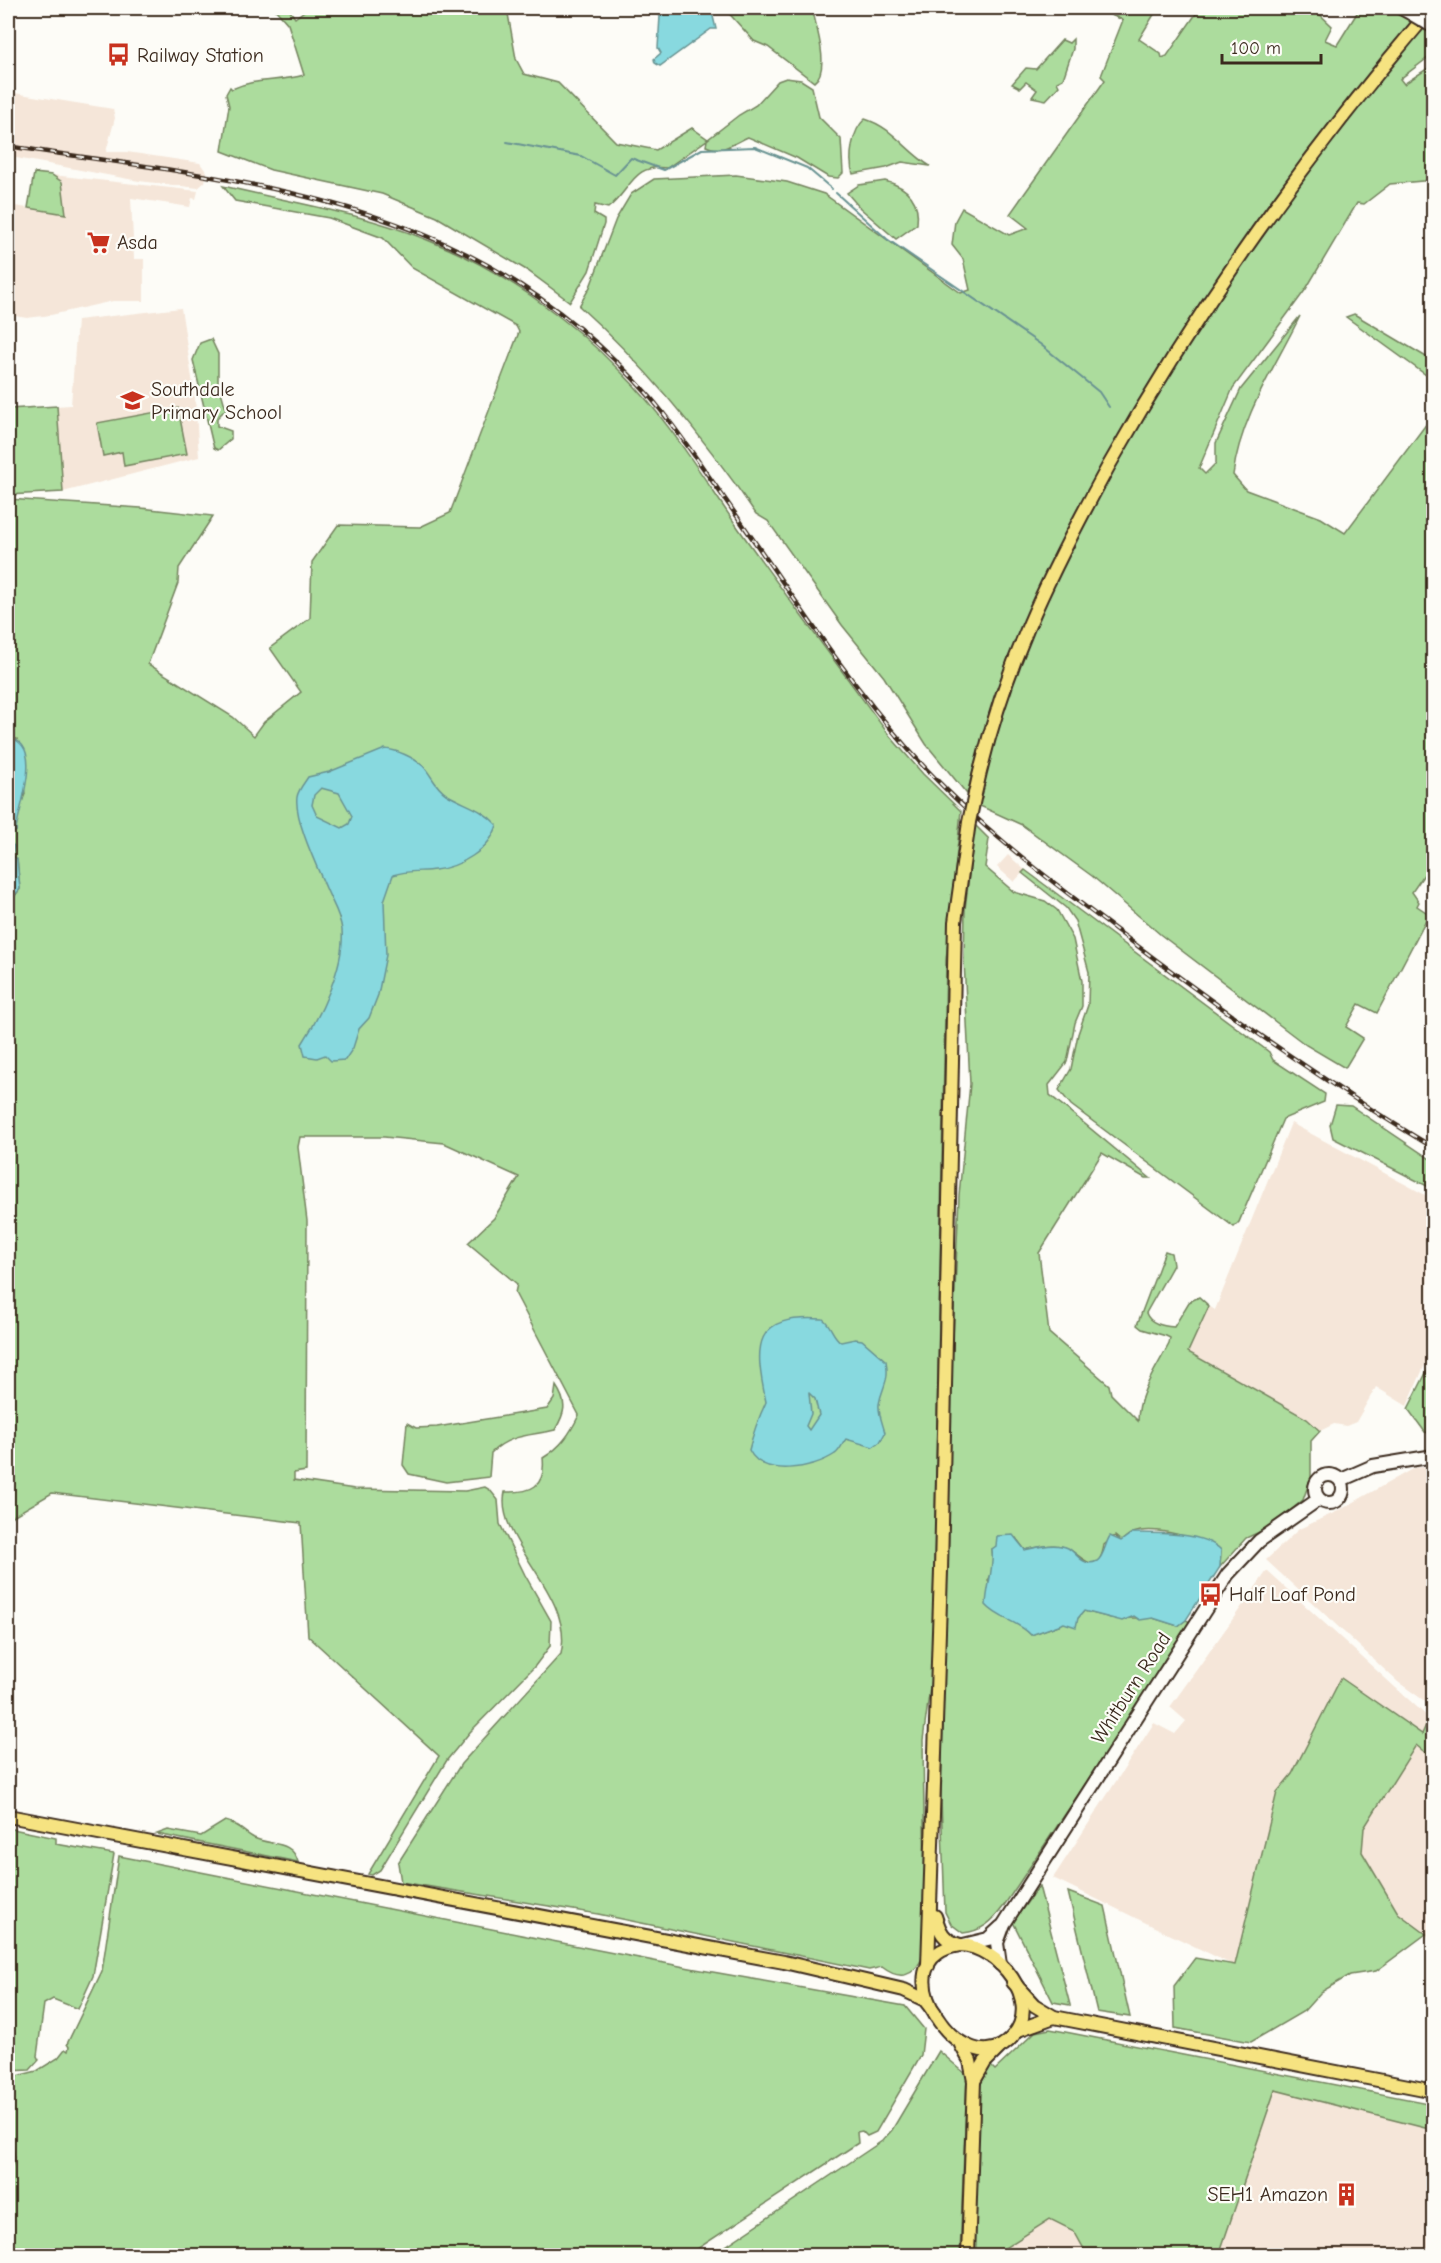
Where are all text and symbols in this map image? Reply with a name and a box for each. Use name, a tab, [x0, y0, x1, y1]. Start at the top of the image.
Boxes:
scale bar	[1222, 27, 1321, 65]
text: 100 m	[1231, 38, 1281, 59]
bus stop icon: Railway Station	[106, 42, 132, 68]
place label: Railway Station	[137, 44, 264, 67]
supermarket icon: Asda	[86, 229, 112, 255]
place label: Asda	[117, 231, 158, 254]
place label: Southdale Primary School	[151, 378, 282, 424]
school or university icon: Southdale Primary School	[120, 388, 146, 414]
bus stop icon: Half Loaf Pond	[1198, 1581, 1224, 1607]
place label: Half Loaf Pond	[1229, 1583, 1356, 1606]
street label: Whitburn Road	[1086, 1628, 1176, 1748]
building icon: SEH1 Amazon	[1333, 2181, 1359, 2207]
place label: SEH1 Amazon	[1208, 2183, 1328, 2206]

